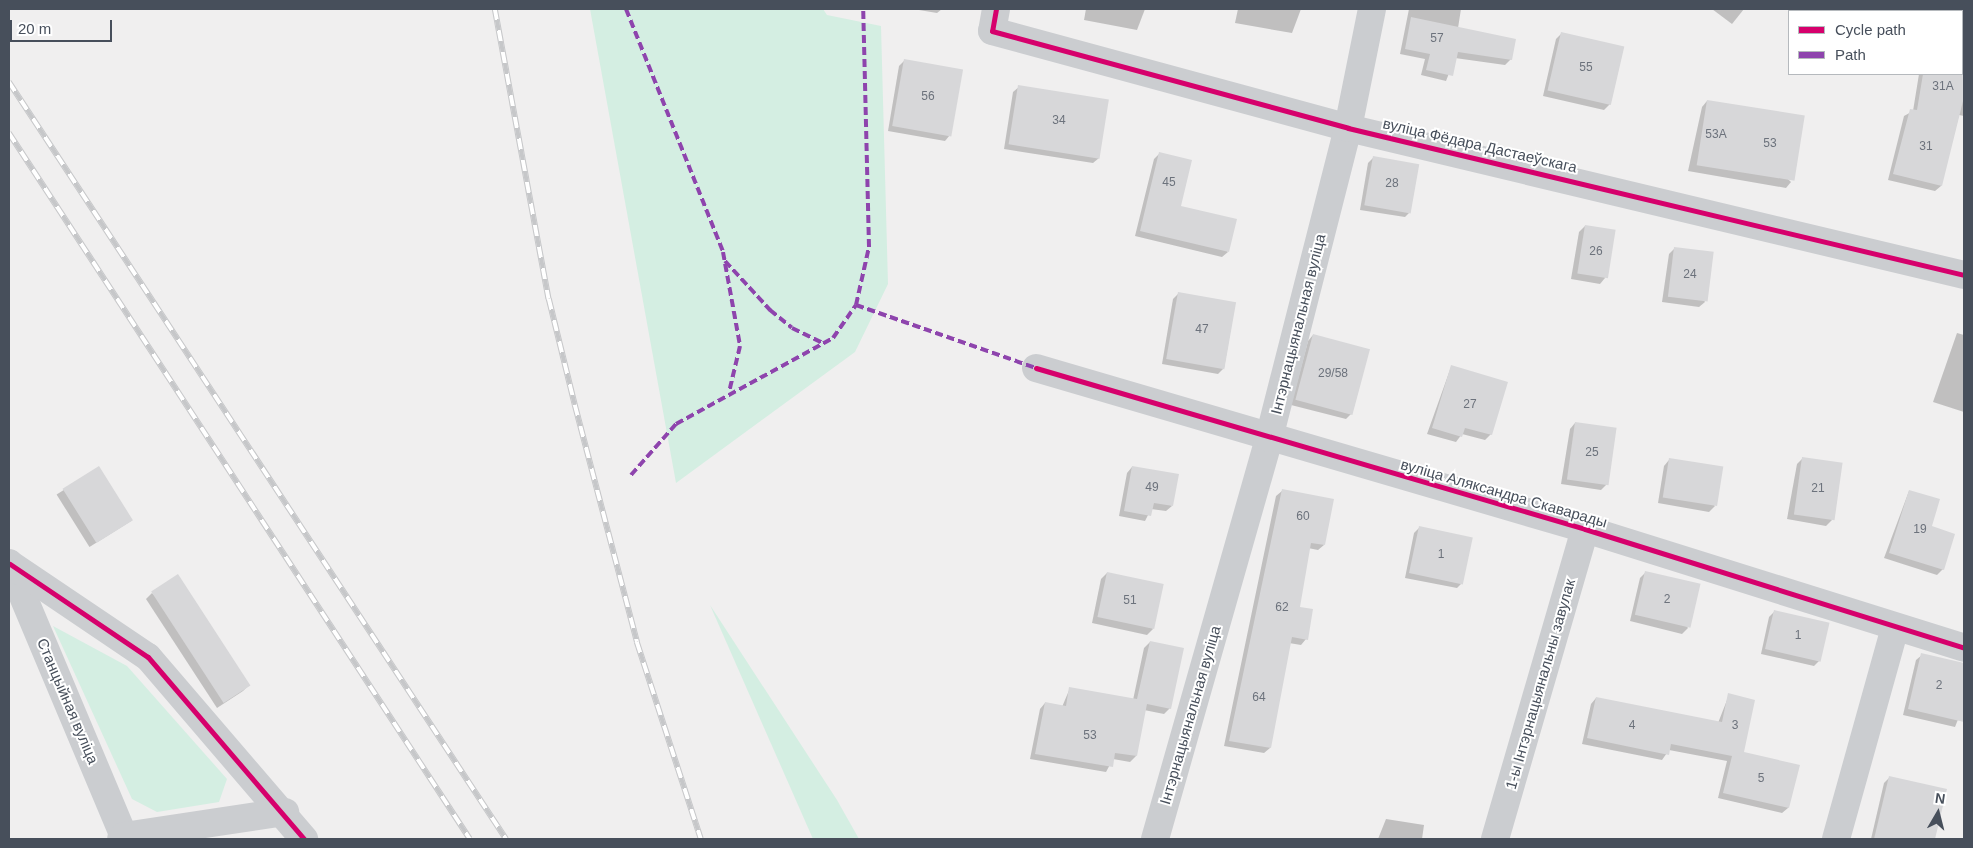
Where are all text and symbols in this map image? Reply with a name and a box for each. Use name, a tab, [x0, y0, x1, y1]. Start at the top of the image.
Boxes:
scale bar	[12, 10, 115, 42]
legend	[1788, 10, 1963, 75]
text: 20 m	[18, 20, 51, 37]
text: Cycle path	[1835, 21, 1906, 38]
house number: 57	[1430, 32, 1444, 46]
text: Path	[1835, 46, 1866, 63]
house number: 55	[1579, 61, 1593, 75]
house number: 31А	[1932, 80, 1954, 94]
house number: 56	[921, 90, 935, 104]
house number: 34	[1052, 114, 1066, 128]
street label: вуліца Фёдара Дастаеўскага	[1381, 114, 1579, 176]
house number: 53А	[1705, 128, 1727, 142]
house number: 53	[1763, 137, 1777, 151]
house number: 31	[1919, 140, 1933, 154]
house number: 45	[1162, 176, 1176, 190]
house number: 28	[1385, 177, 1399, 191]
street label: Інтэрнацыянальная вуліца	[1267, 232, 1329, 416]
house number: 26	[1589, 245, 1603, 259]
house number: 24	[1683, 268, 1697, 282]
house number: 47	[1195, 323, 1209, 337]
house number: 29/58	[1318, 367, 1348, 381]
house number: 27	[1463, 398, 1477, 412]
house number: 25	[1585, 446, 1599, 460]
street label: вуліца Аляксандра Скаварады	[1399, 455, 1609, 531]
house number: 49	[1145, 481, 1159, 495]
house number: 21	[1811, 482, 1825, 496]
house number: 60	[1296, 510, 1310, 524]
house number: 19	[1913, 523, 1927, 537]
house number: 1	[1438, 548, 1444, 562]
street label: 1-ы Інтэрнацыянальны завулак	[1501, 577, 1579, 791]
house number: 2	[1664, 593, 1670, 607]
house number: 51	[1123, 594, 1137, 608]
house number: 62	[1275, 601, 1289, 615]
street label: Інтэрнацыянальная вуліца	[1156, 623, 1224, 807]
house number: 1	[1795, 629, 1801, 643]
street label: Станцыйная вуліца	[33, 636, 103, 766]
house number: 2	[1936, 679, 1942, 693]
house number: 64	[1252, 691, 1266, 705]
house number: 4	[1629, 719, 1635, 733]
house number: 3	[1732, 719, 1738, 733]
house number: 53	[1083, 729, 1097, 743]
house number: 5	[1758, 772, 1764, 786]
north arrow	[1913, 788, 1963, 838]
text: N	[1934, 790, 1946, 807]

